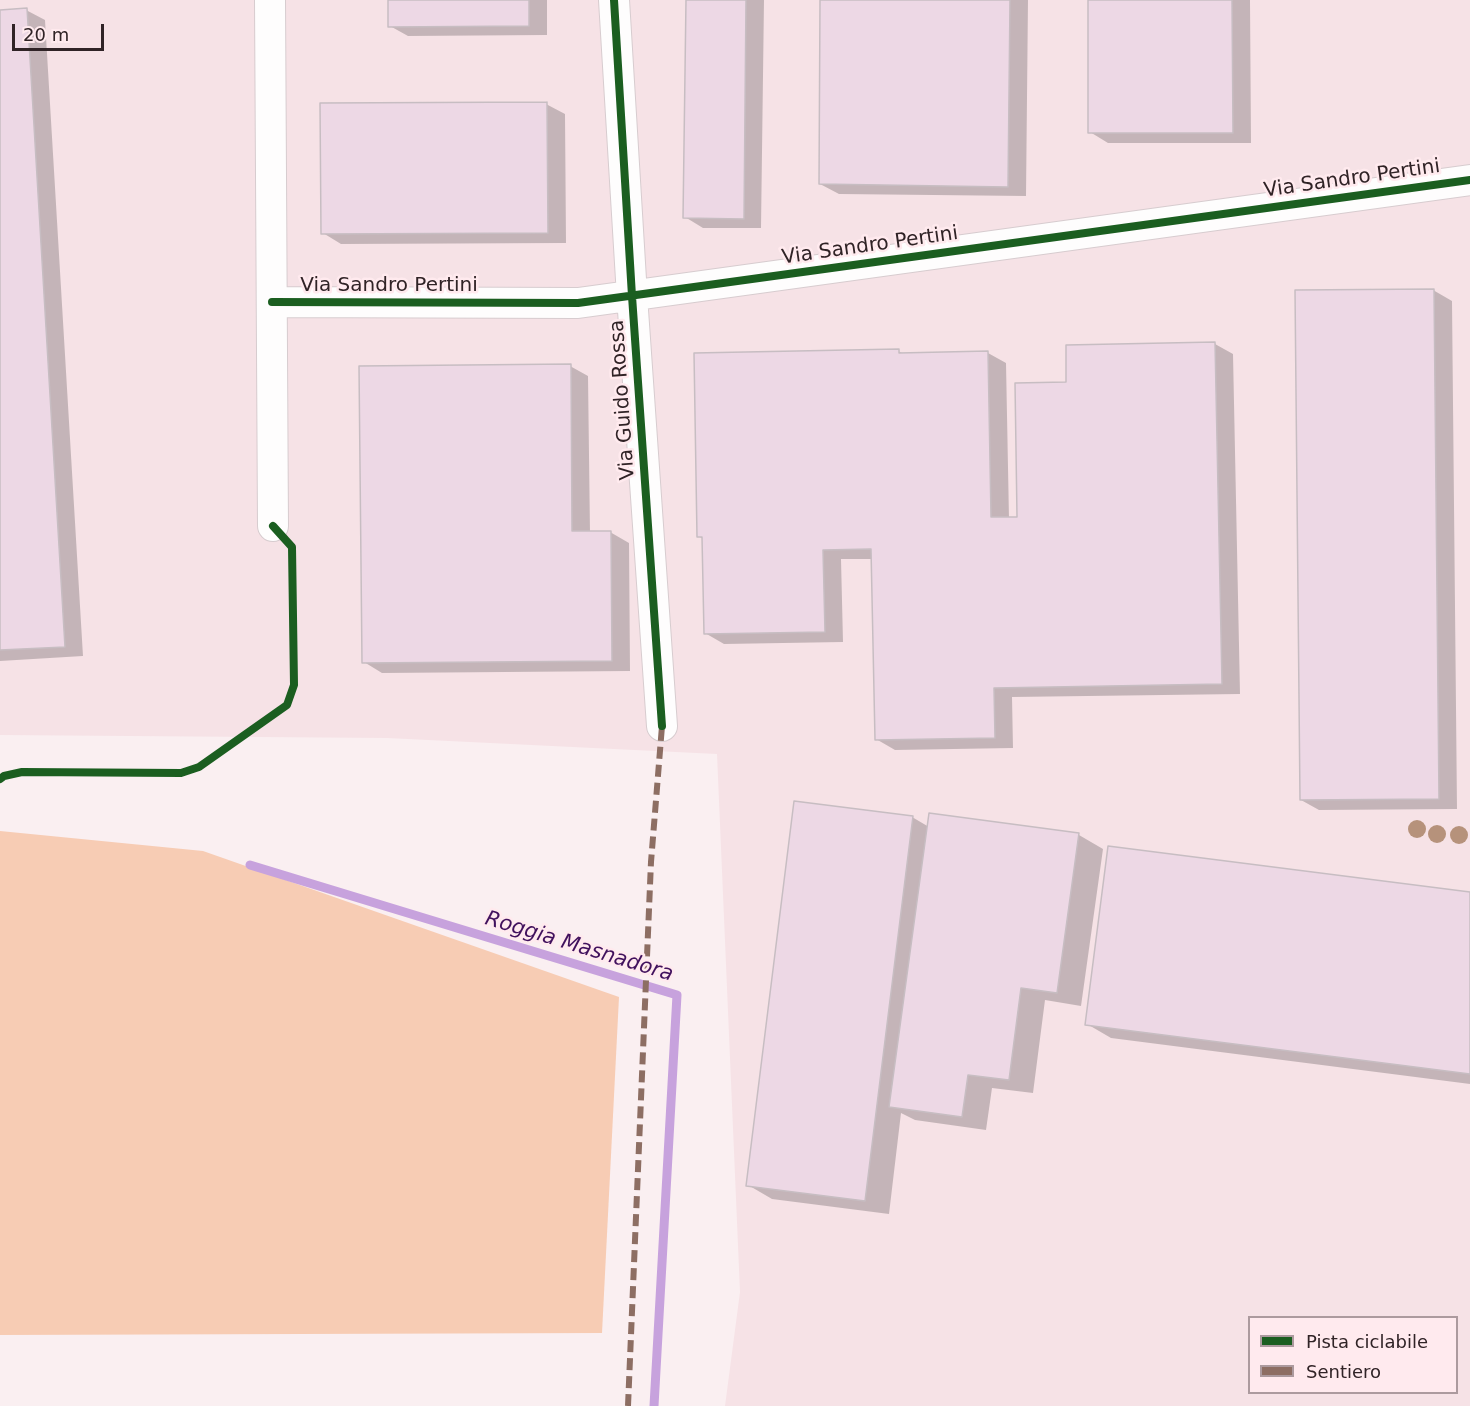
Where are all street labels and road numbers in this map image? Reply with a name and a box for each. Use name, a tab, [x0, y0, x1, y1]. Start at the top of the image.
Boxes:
street label: Via Sandro Pertini	[1262, 155, 1442, 203]
street label: Via Sandro Pertini	[780, 222, 960, 270]
street label: Via Sandro Pertini	[300, 274, 478, 298]
street label: Via Guido Rossa	[605, 319, 641, 481]

